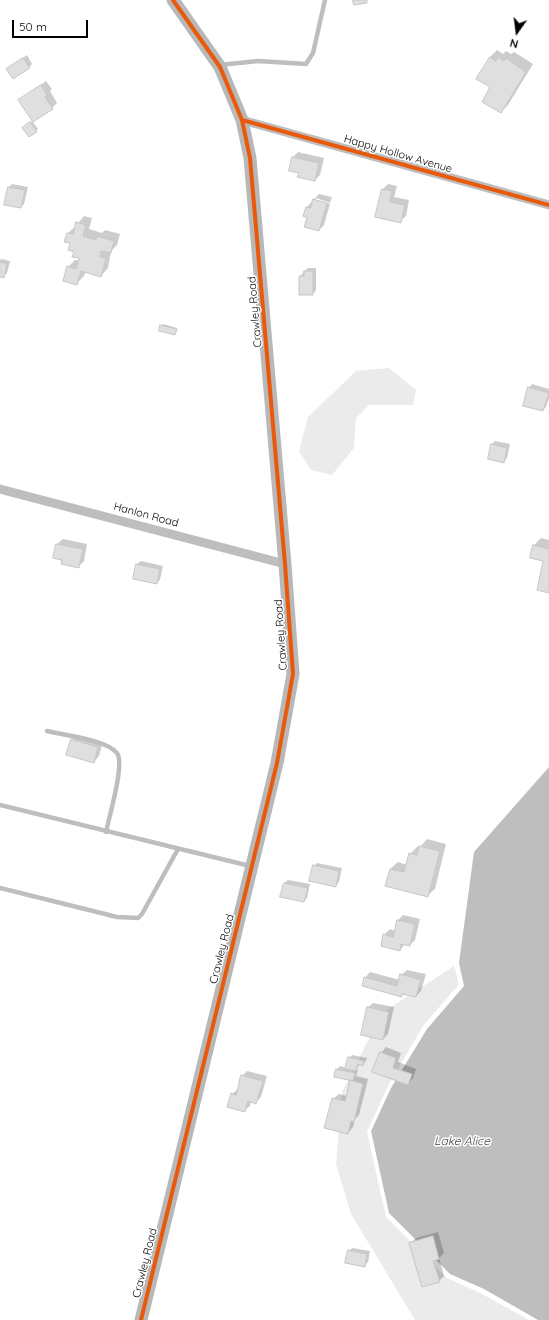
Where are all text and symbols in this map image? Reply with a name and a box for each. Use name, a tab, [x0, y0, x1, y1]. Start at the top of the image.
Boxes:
scale bar	[14, 12, 90, 38]
north arrow	[497, 12, 537, 52]
text: 50 m	[19, 19, 47, 34]
text: N	[508, 36, 520, 51]
street label: Happy Hollow Avenue	[342, 132, 454, 176]
street label: Crawley Road	[245, 276, 265, 348]
street label: Hanlon Road	[112, 500, 180, 530]
street label: Crawley Road	[272, 599, 290, 671]
street label: Crawley Road	[207, 913, 237, 985]
water label: Lake Alice	[434, 1134, 490, 1148]
street label: Crawley Road	[130, 1227, 160, 1299]

